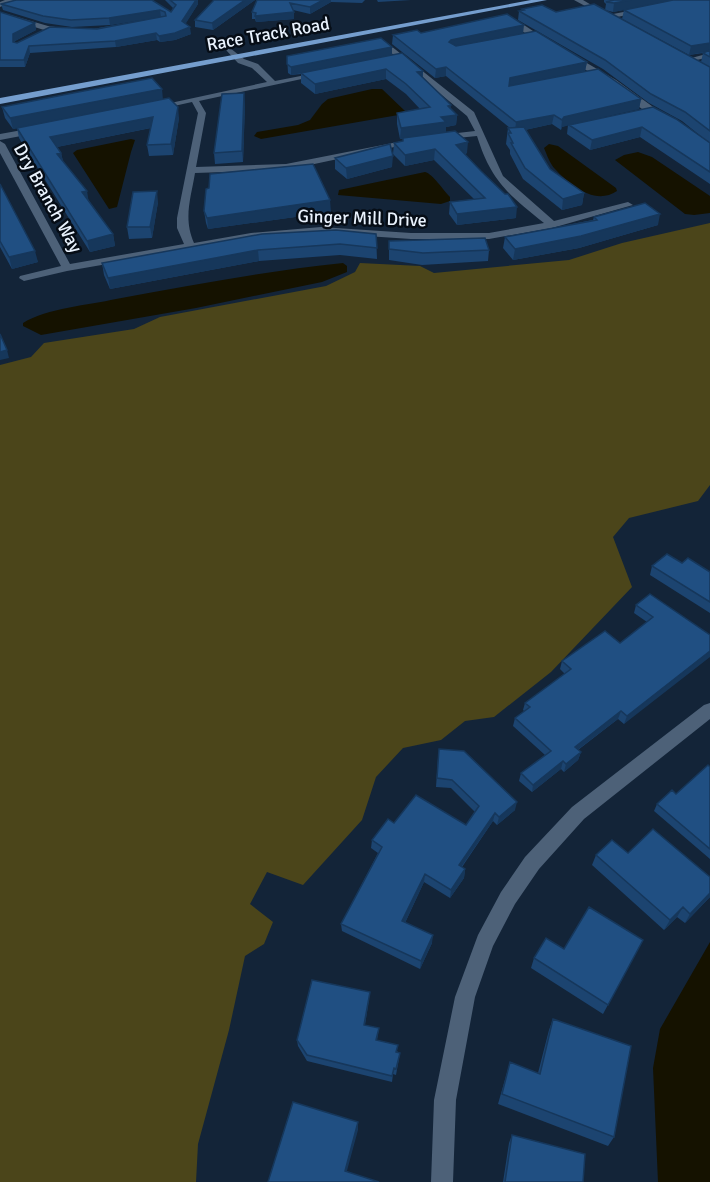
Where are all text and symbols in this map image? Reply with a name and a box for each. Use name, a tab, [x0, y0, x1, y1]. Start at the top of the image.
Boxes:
street label: Race Track Road	[205, 12, 331, 56]
street label: Dry Branch Way	[9, 140, 87, 257]
street label: Ginger Mill Drive	[297, 205, 427, 231]

